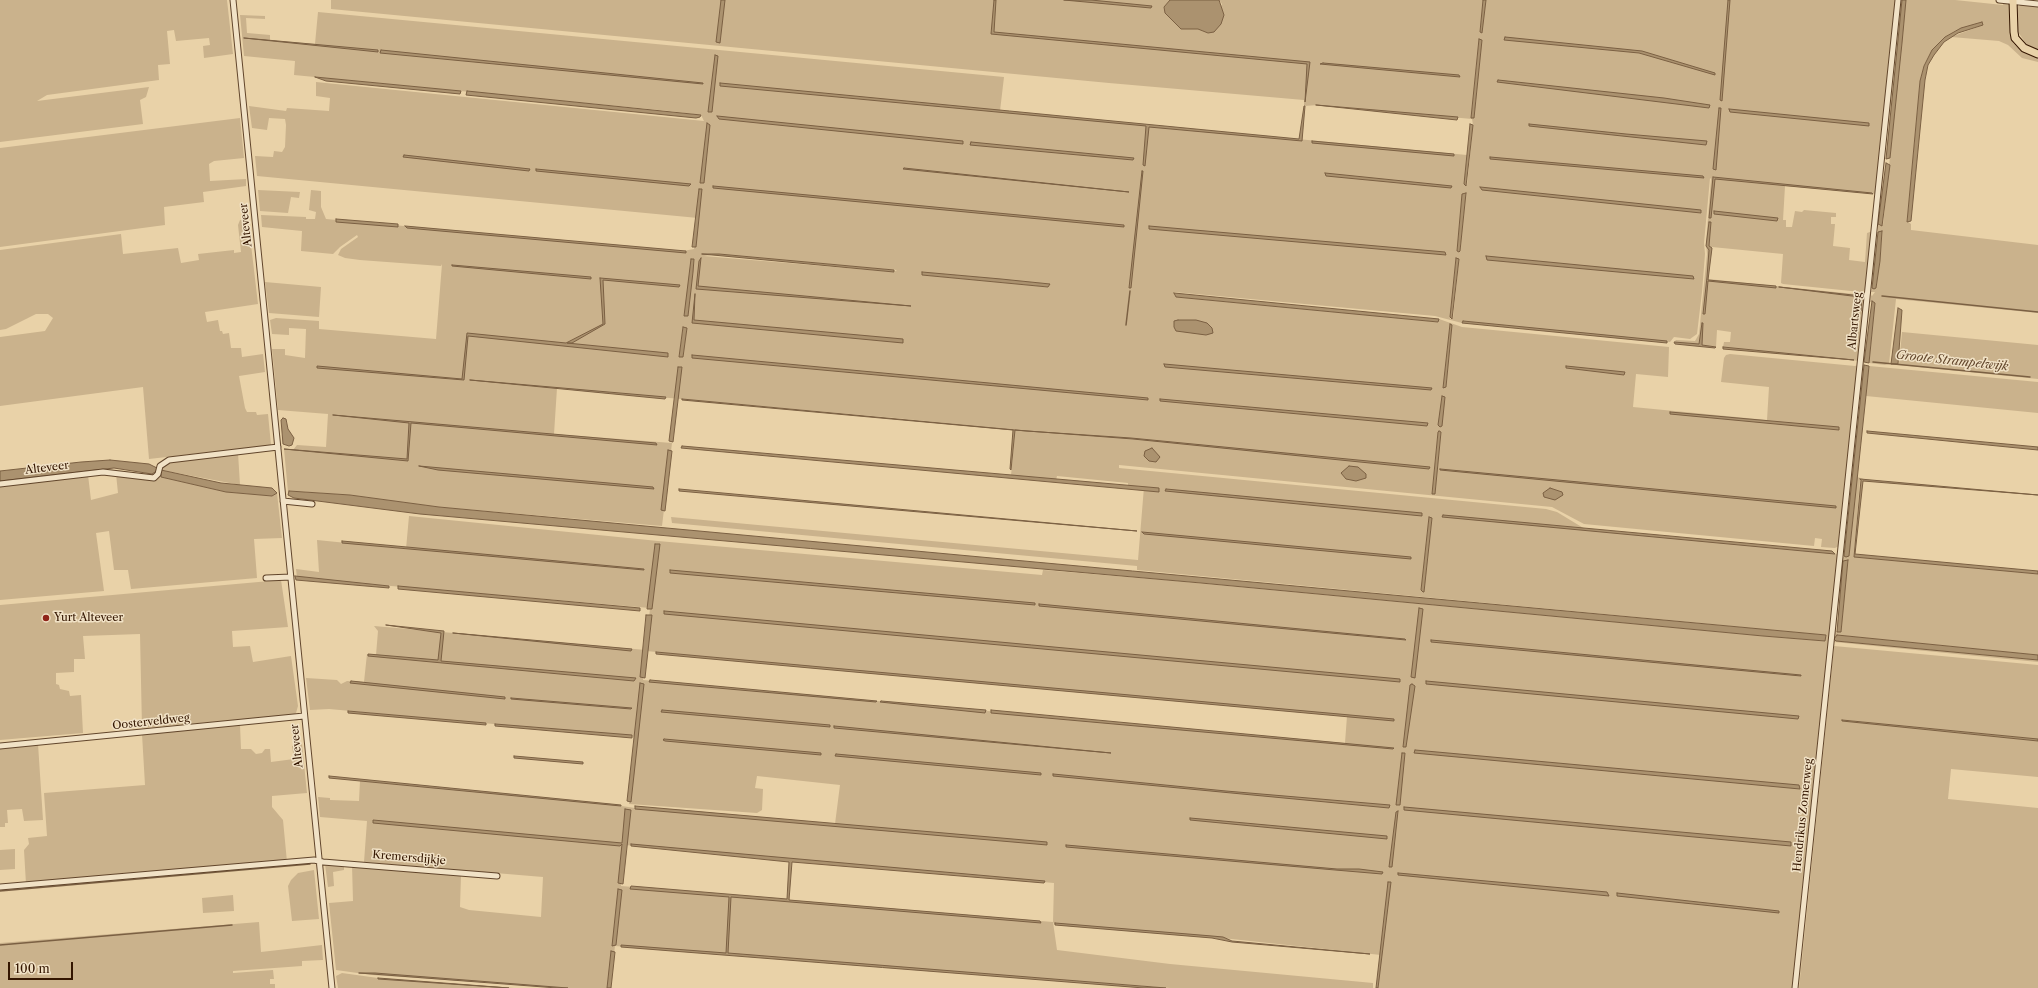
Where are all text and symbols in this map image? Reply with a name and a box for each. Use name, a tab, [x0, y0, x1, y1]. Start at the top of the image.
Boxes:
street label: Alteveer	[237, 203, 255, 247]
street label: Albartsweg	[1845, 292, 1865, 350]
water label: Groote Strampelwijk	[1895, 348, 2009, 374]
street label: Alteveer	[24, 459, 70, 477]
place label: Yurt Alteveer	[54, 611, 123, 625]
marker: Yurt Alteveer	[41, 613, 51, 623]
street label: Oosterveldweg	[112, 711, 190, 733]
street label: Alteveer	[288, 724, 306, 768]
street label: Hendrikus Zomerweg	[1790, 758, 1816, 872]
street label: Kremersdijkje	[372, 848, 446, 868]
scale bar	[10, 954, 75, 980]
text: 100 m	[15, 961, 50, 976]

